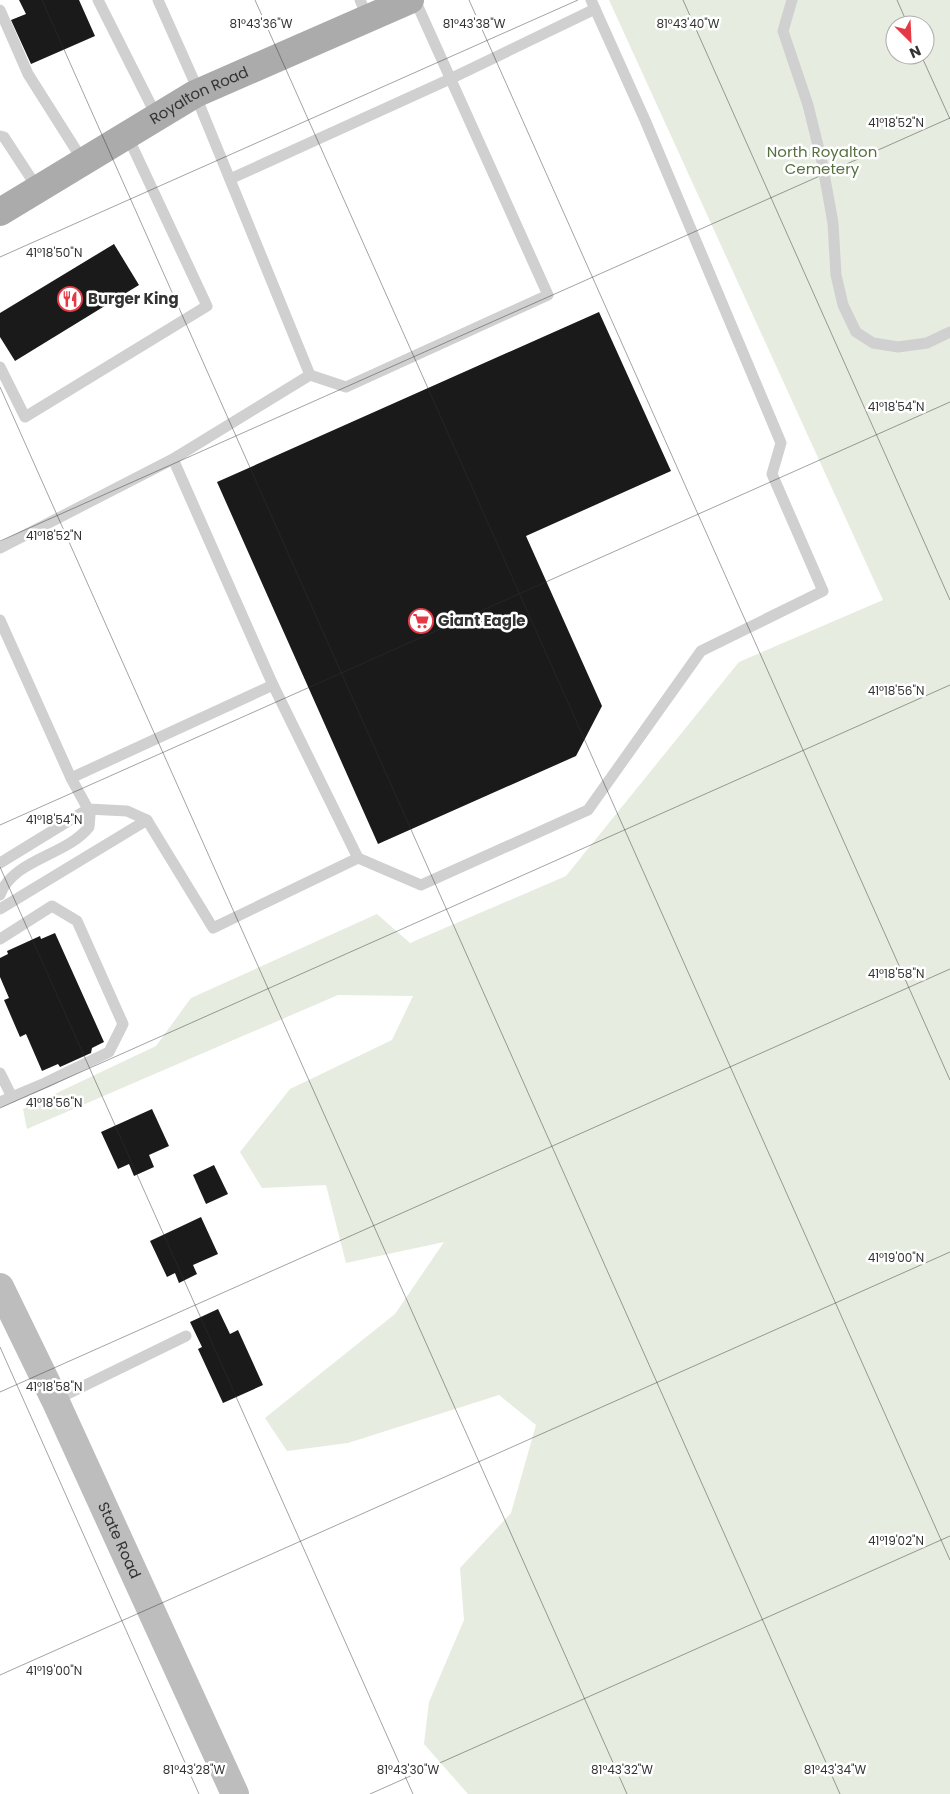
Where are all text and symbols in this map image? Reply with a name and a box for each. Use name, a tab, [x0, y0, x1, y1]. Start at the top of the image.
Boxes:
text: 81°43'36"W	[230, 15, 293, 32]
text: 81°43'38"W	[443, 15, 506, 32]
text: 81°43'40"W	[656, 15, 720, 32]
north arrow	[885, 15, 935, 65]
text: N	[906, 41, 924, 63]
street label: Royalton Road	[145, 61, 252, 129]
text: 41°18'52"N	[868, 114, 924, 131]
park label: North Royalton Cemetery	[767, 141, 877, 179]
text: 41°18'50"N	[26, 244, 82, 261]
restaurant icon: Burger King	[57, 286, 83, 312]
place label: Burger King	[88, 288, 179, 309]
text: 41°18'54"N	[868, 398, 924, 415]
text: 41°18'52"N	[26, 527, 82, 544]
supermarket icon: Giant Eagle	[408, 608, 434, 634]
place label: Giant Eagle	[438, 610, 526, 631]
text: 41°18'56"N	[868, 682, 924, 699]
text: 41°18'54"N	[26, 811, 82, 828]
text: 41°18'58"N	[868, 965, 924, 982]
text: 41°18'56"N	[26, 1094, 82, 1111]
text: 41°19'00"N	[868, 1249, 924, 1266]
text: 41°18'58"N	[26, 1378, 82, 1395]
street label: State Road	[93, 1498, 146, 1582]
text: 41°19'02"N	[868, 1532, 924, 1549]
text: 41°19'00"N	[26, 1662, 82, 1679]
text: 81°43'28"W	[163, 1761, 226, 1778]
text: 81°43'30"W	[377, 1761, 440, 1778]
text: 81°43'32"W	[591, 1761, 653, 1778]
text: 81°43'34"W	[804, 1761, 867, 1778]

